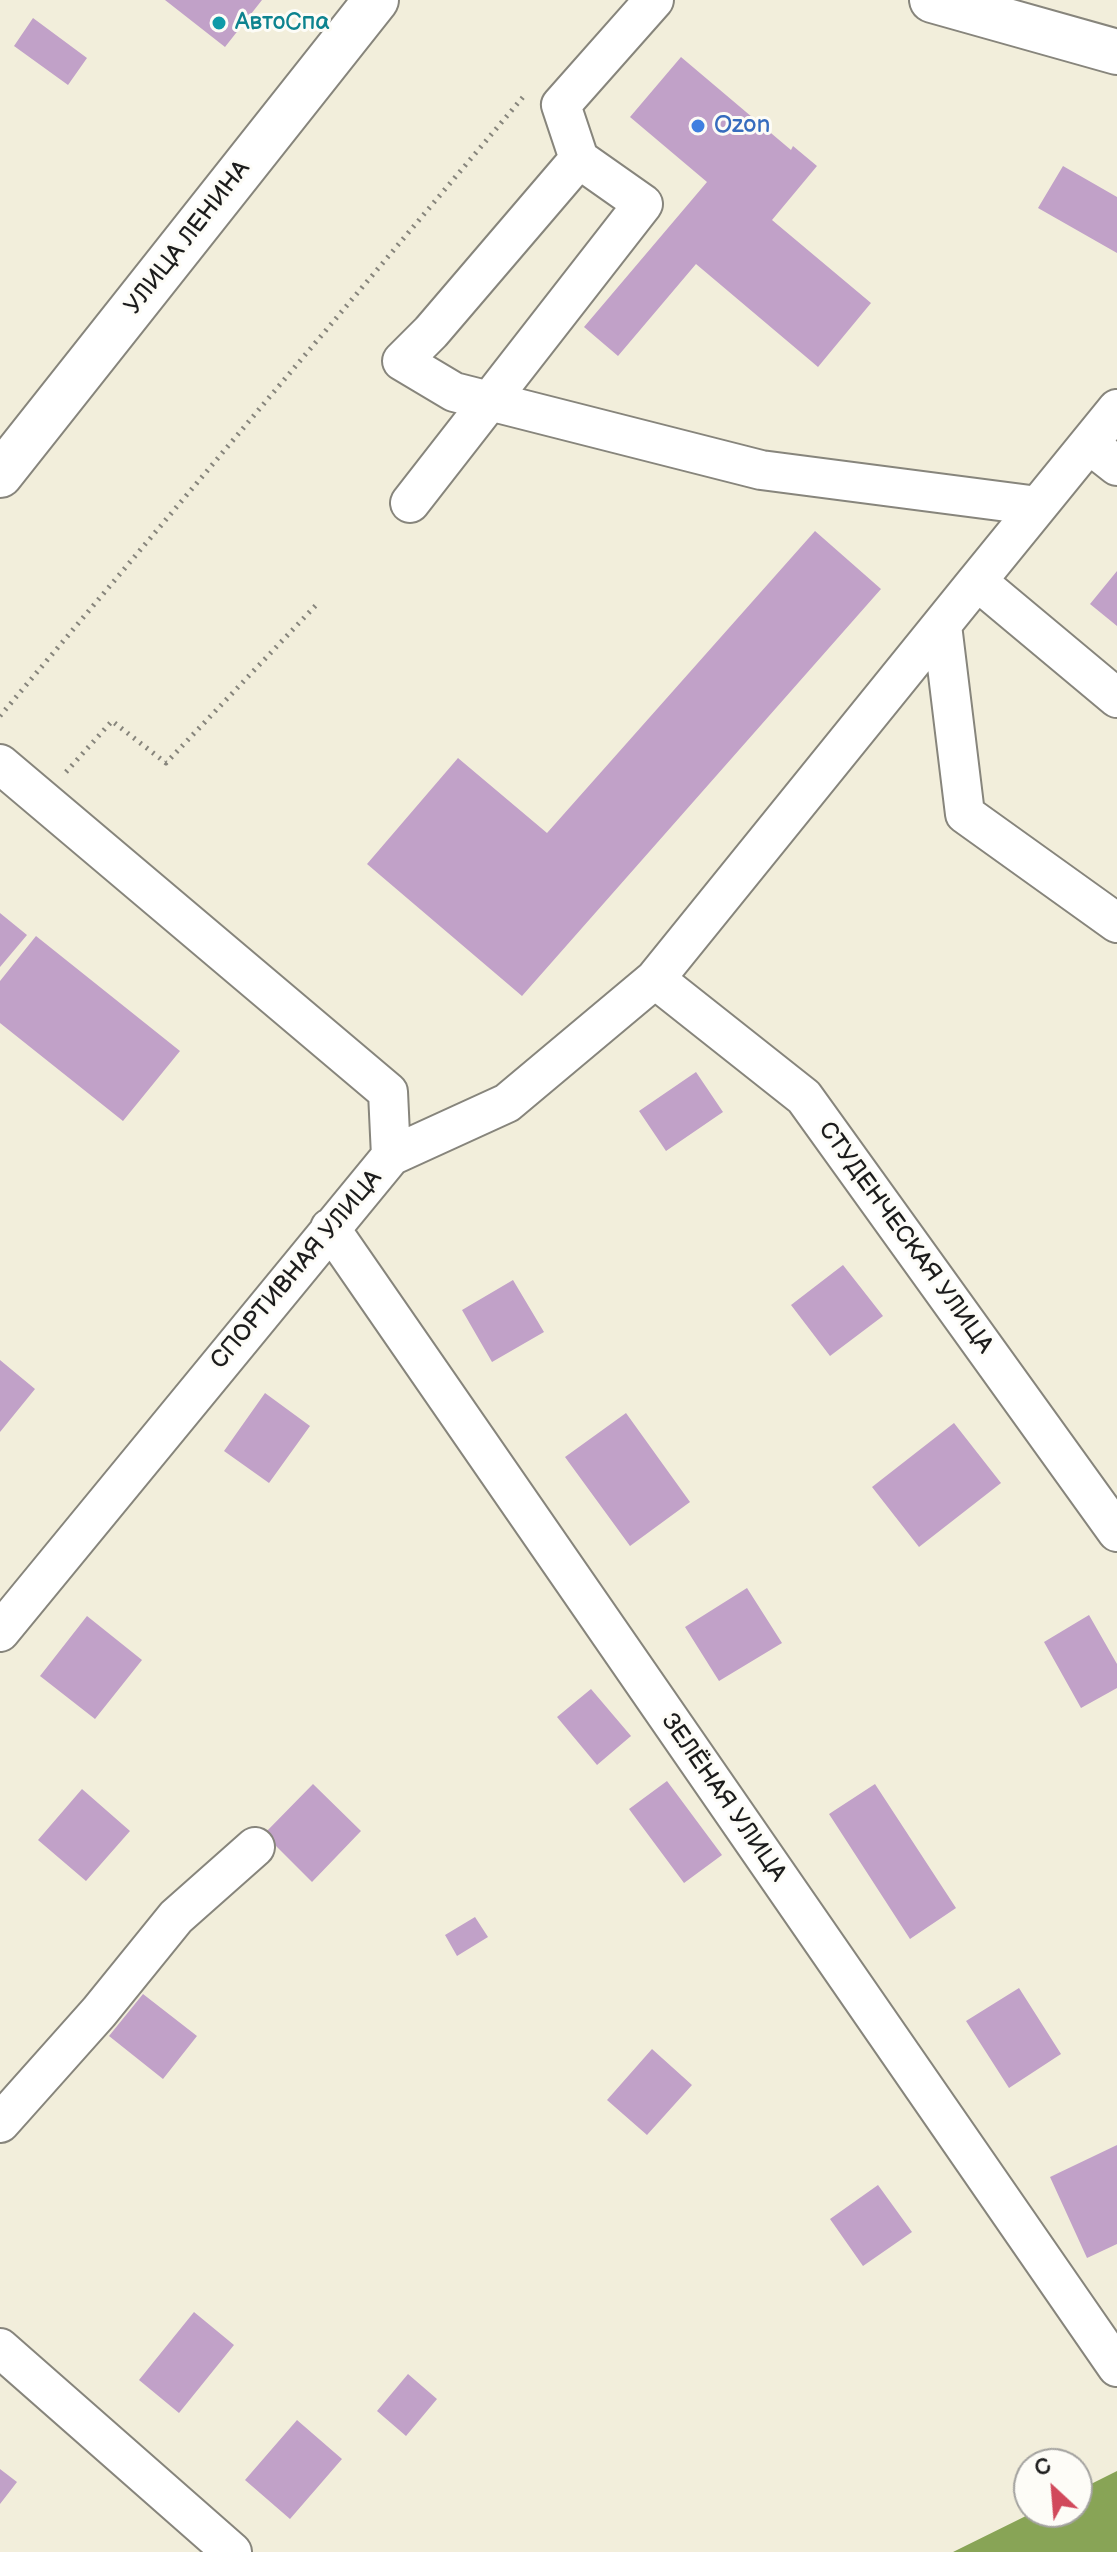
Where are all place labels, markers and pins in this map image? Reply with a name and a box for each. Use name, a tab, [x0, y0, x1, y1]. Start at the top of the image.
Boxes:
place label: АвтоСпа	[235, 9, 330, 37]
marker: АвтоСпа	[210, 14, 228, 32]
place label: Ozon	[714, 112, 770, 140]
marker: Ozon	[689, 117, 707, 135]

